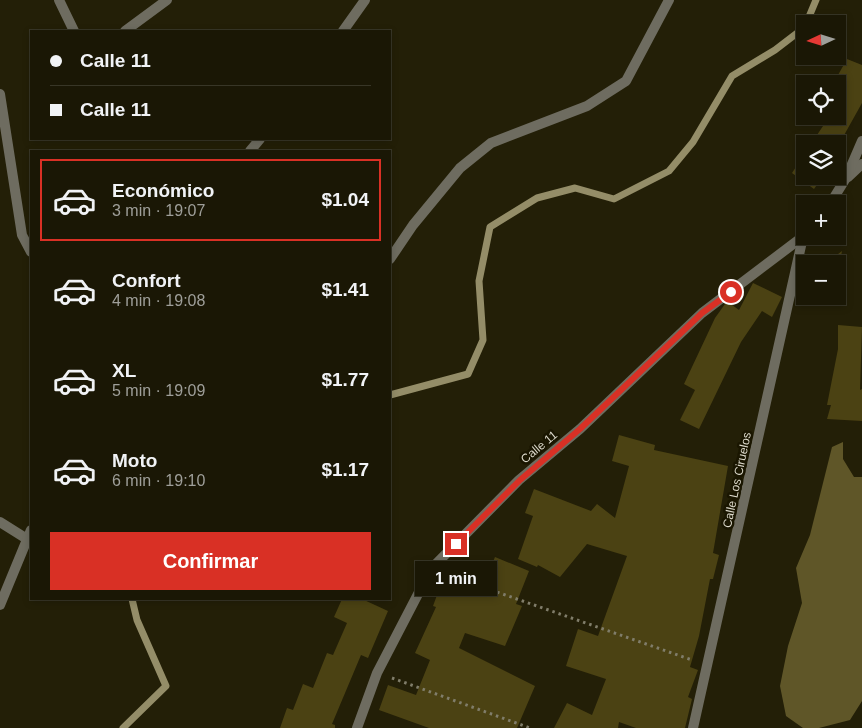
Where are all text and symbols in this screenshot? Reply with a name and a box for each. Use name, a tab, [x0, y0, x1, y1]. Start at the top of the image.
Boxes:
north arrow	[796, 15, 846, 65]
map controls	[796, 15, 846, 305]
text: Calle 11	[80, 50, 151, 71]
button: locate	[796, 75, 846, 125]
text: Calle 11	[80, 99, 151, 120]
button: layers	[796, 135, 846, 185]
icon: car	[52, 178, 97, 223]
text: Económico	[112, 180, 214, 201]
text: $1.04	[321, 189, 369, 210]
button: +	[796, 195, 846, 245]
text: 3 min · 19:07	[112, 202, 205, 219]
button: −	[796, 255, 846, 305]
icon: car	[52, 268, 97, 313]
text: Confort	[112, 270, 181, 291]
text: $1.41	[321, 279, 369, 300]
route start	[720, 281, 742, 303]
text: 4 min · 19:08	[112, 292, 205, 309]
icon: car	[52, 358, 97, 403]
text: XL	[112, 360, 136, 381]
text: $1.77	[321, 369, 369, 390]
text: 5 min · 19:09	[112, 382, 205, 399]
street label: Calle 11	[518, 428, 560, 466]
street label: Calle Los Ciruelos	[720, 431, 754, 529]
icon: car	[52, 448, 97, 493]
text: Moto	[112, 450, 157, 471]
text: $1.17	[321, 459, 369, 480]
text: 6 min · 19:10	[112, 472, 205, 489]
button: Confirmar	[50, 532, 371, 590]
route end	[445, 533, 467, 555]
callout: 1 min	[415, 562, 497, 596]
text: 1 min	[435, 570, 477, 587]

